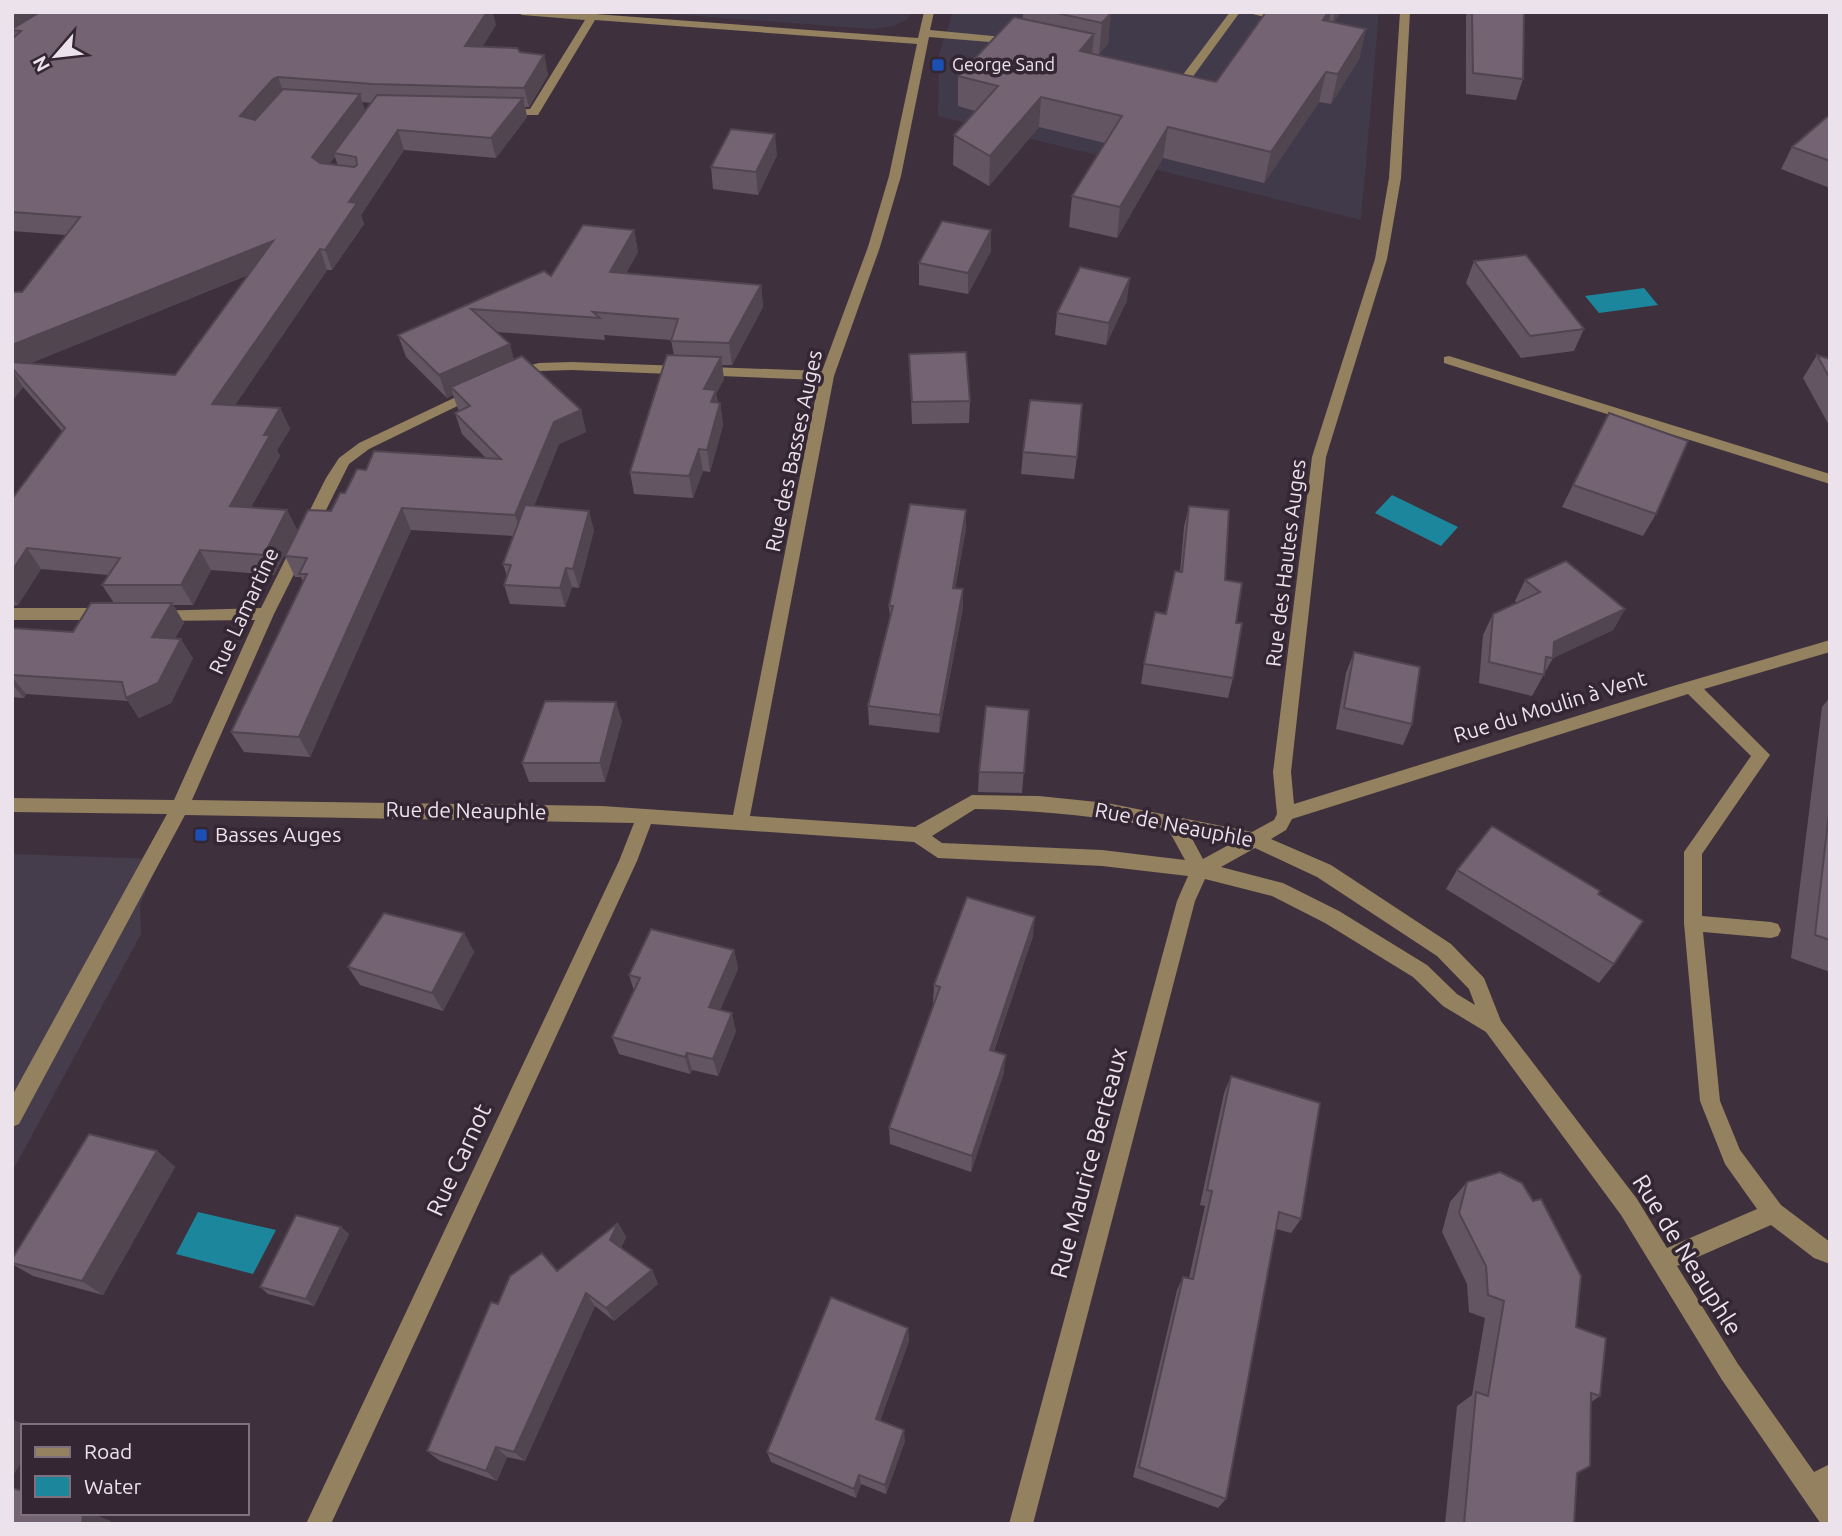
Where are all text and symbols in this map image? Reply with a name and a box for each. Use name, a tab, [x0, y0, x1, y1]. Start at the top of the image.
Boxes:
north arrow	[21, 21, 91, 91]
text: N	[28, 53, 54, 75]
place label: George Sand	[952, 54, 1055, 74]
marker: George Sand	[930, 57, 946, 73]
street label: Rue des Basses Auges	[760, 348, 826, 554]
street label: Rue des Hautes Auges	[1260, 458, 1310, 668]
street label: Rue Lamartine	[203, 544, 283, 678]
street label: Rue du Moulin à Vent	[1450, 665, 1649, 747]
street label: Rue de Neauphle	[385, 797, 547, 823]
street label: Rue de Neauphle	[1093, 797, 1255, 851]
place label: Basses Auges	[215, 822, 341, 846]
marker: Basses Auges	[193, 827, 209, 843]
street label: Rue Maurice Berteaux	[1045, 1045, 1132, 1281]
street label: Rue Carnot	[421, 1099, 497, 1220]
street label: Rue de Neauphle	[1627, 1170, 1748, 1340]
legend	[21, 1424, 248, 1515]
text: Road	[84, 1439, 132, 1463]
text: Water	[84, 1474, 142, 1498]

